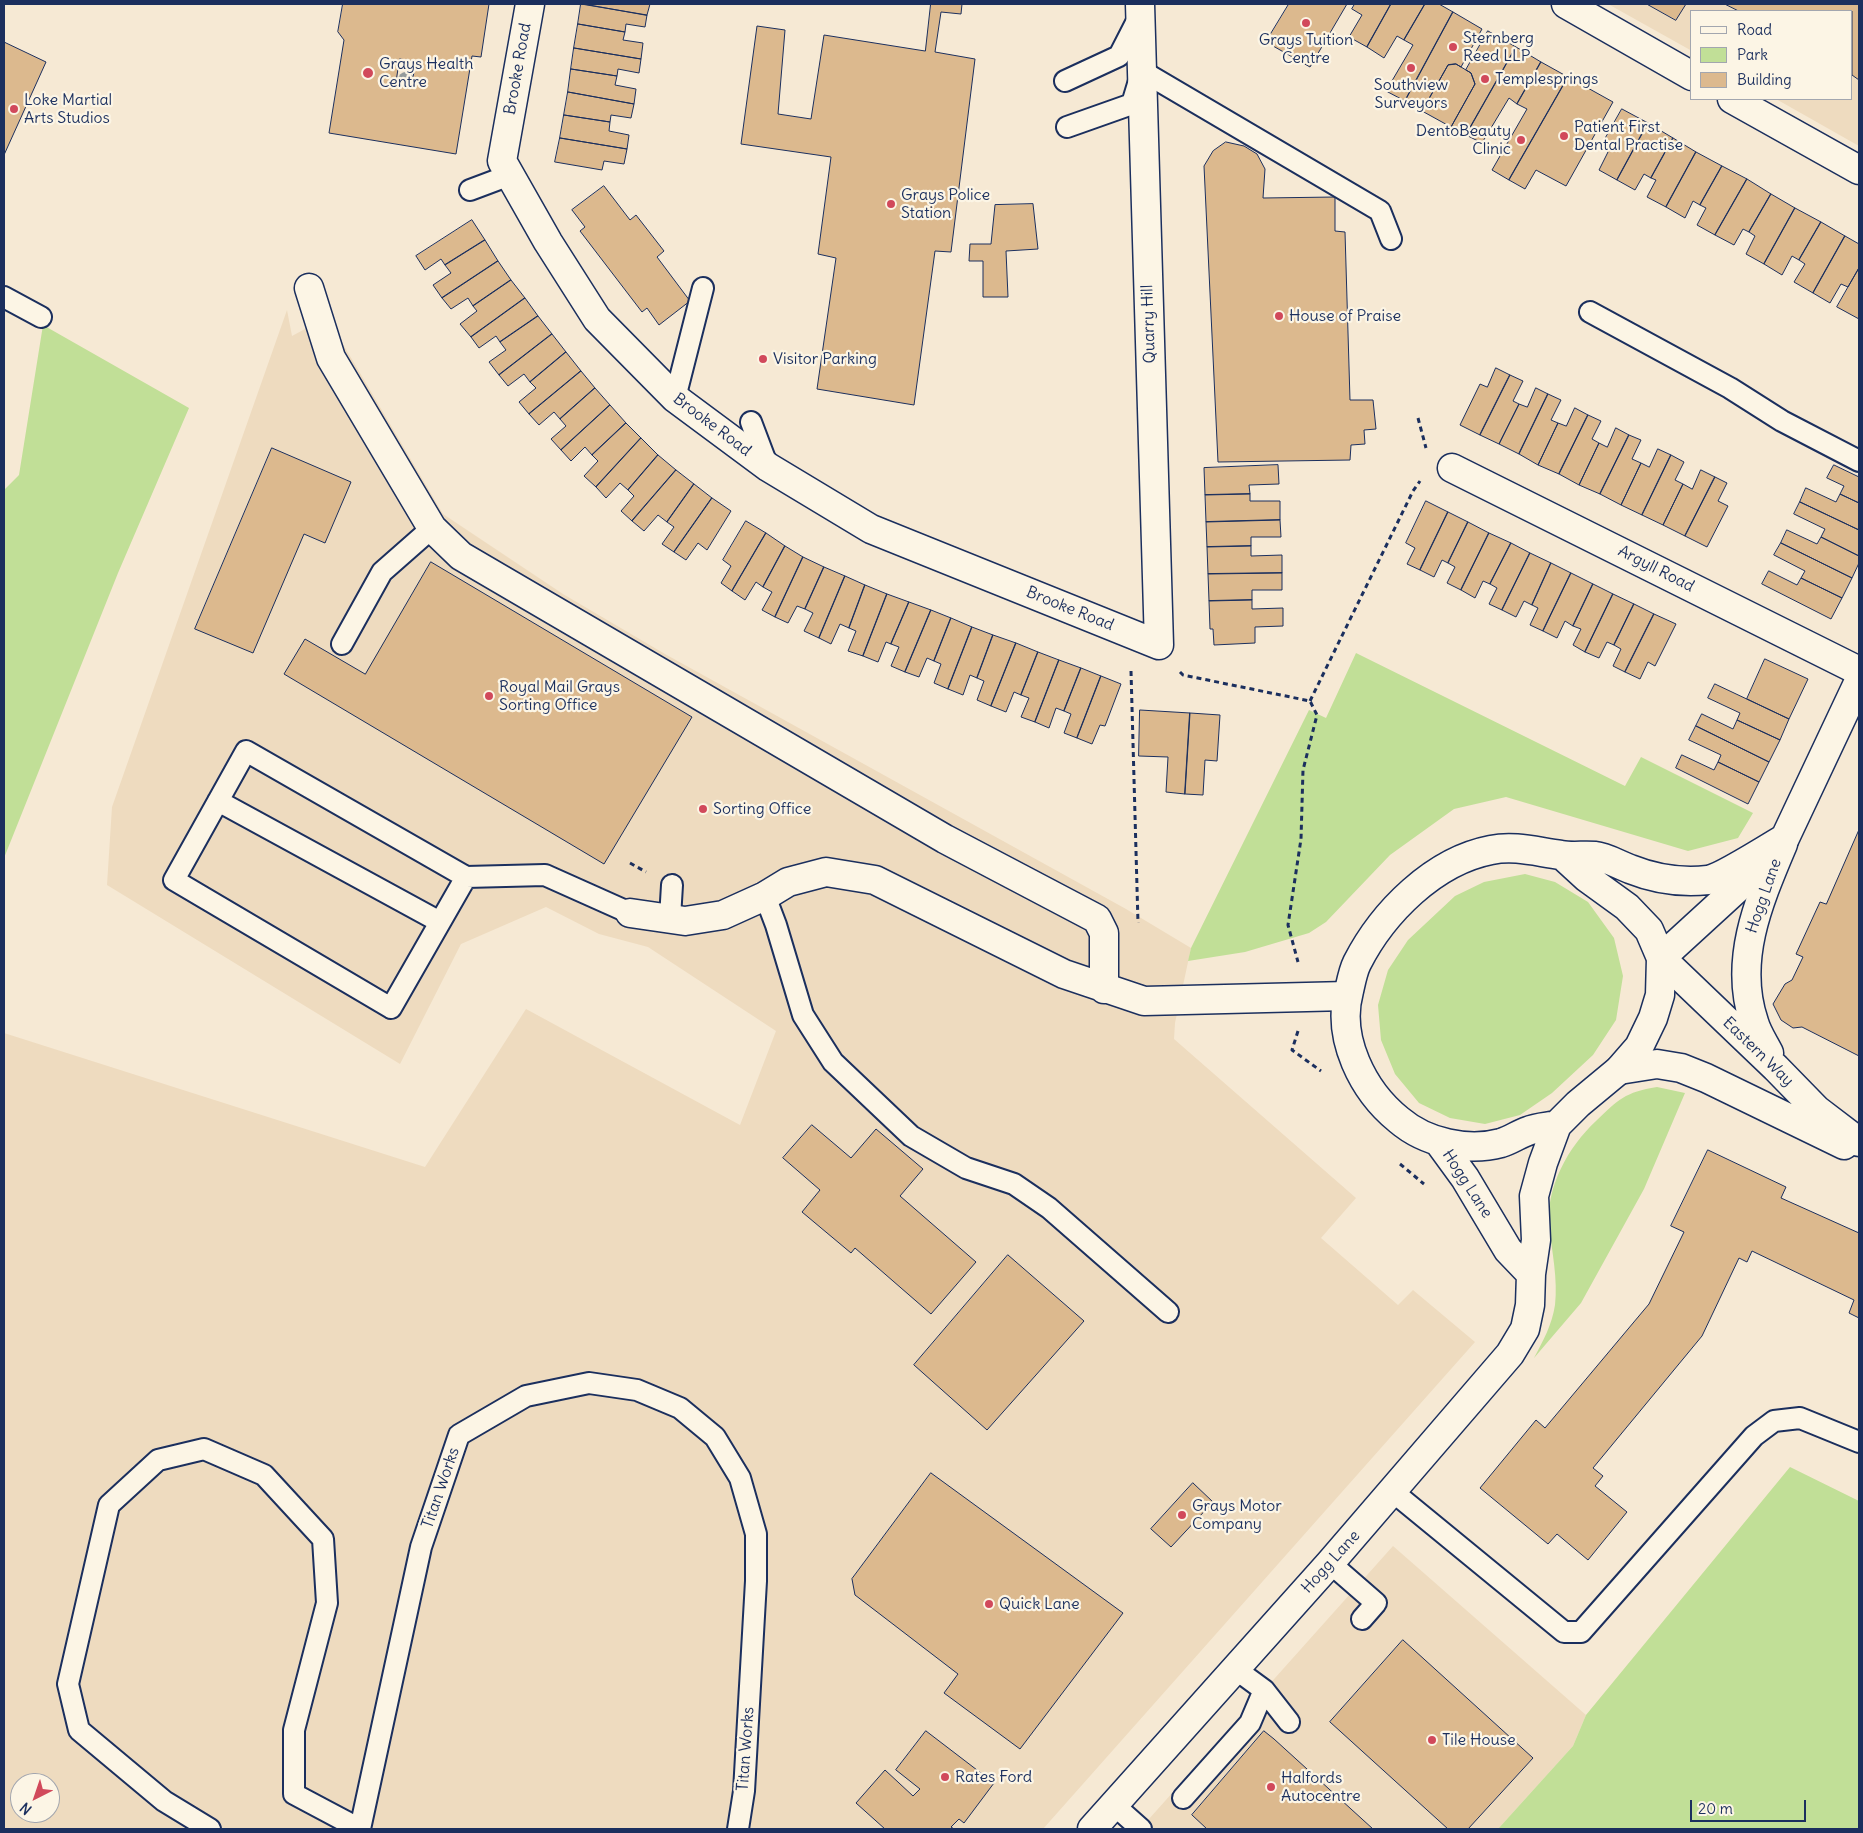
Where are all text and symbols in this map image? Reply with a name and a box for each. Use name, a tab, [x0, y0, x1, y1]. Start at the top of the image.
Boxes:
legend	[1690, 10, 1853, 100]
marker: Grays Tuition Centre	[1300, 17, 1312, 29]
text: Road	[1737, 20, 1772, 39]
street label: Brooke Road	[500, 22, 536, 116]
place label: Sternberg Reed LLP	[1463, 28, 1534, 66]
place label: Grays Tuition Centre	[1259, 30, 1353, 68]
marker: Sternberg Reed LLP	[1447, 41, 1459, 53]
text: Park	[1737, 45, 1768, 64]
place label: Grays Health Centre	[379, 54, 473, 92]
marker: Southview Surveyors	[1405, 62, 1417, 74]
marker: Grays Health Centre	[361, 66, 375, 80]
place label: Templesprings	[1495, 69, 1598, 89]
text: Building	[1737, 70, 1792, 89]
marker: Templesprings	[1479, 73, 1491, 85]
place label: Southview Surveyors	[1374, 75, 1448, 113]
place label: Loke Martial Arts Studios	[24, 90, 112, 128]
marker: Loke Martial Arts Studios	[8, 103, 20, 115]
place label: Patient First Dental Practise	[1574, 117, 1683, 155]
place label: DentoBeauty Clinic	[1416, 121, 1511, 159]
marker: Patient First Dental Practise	[1558, 130, 1570, 142]
marker: DentoBeauty Clinic	[1515, 134, 1527, 146]
place label: Grays Police Station	[901, 185, 990, 223]
marker: Grays Police Station	[885, 198, 897, 210]
street label: Quarry Hill	[1138, 284, 1160, 364]
place label: House of Praise	[1289, 306, 1401, 326]
marker: House of Praise	[1273, 310, 1285, 322]
place label: Visitor Parking	[773, 349, 877, 369]
marker: Visitor Parking	[757, 353, 769, 365]
street label: Brooke Road	[669, 389, 755, 461]
street label: Argyll Road	[1615, 542, 1697, 596]
street label: Brooke Road	[1023, 583, 1117, 635]
place label: Royal Mail Grays Sorting Office	[499, 677, 620, 715]
marker: Royal Mail Grays Sorting Office	[483, 690, 495, 702]
place label: Sorting Office	[713, 799, 811, 819]
marker: Sorting Office	[697, 803, 709, 815]
street label: Hogg Lane	[1742, 856, 1786, 936]
street label: Eastern Way	[1719, 1013, 1797, 1091]
street label: Hogg Lane	[1438, 1146, 1496, 1222]
street label: Titan Works	[418, 1445, 464, 1531]
place label: Grays Motor Company	[1192, 1496, 1282, 1534]
marker: Grays Motor Company	[1176, 1509, 1188, 1521]
street label: Hogg Lane	[1298, 1527, 1364, 1597]
place label: Quick Lane	[999, 1594, 1080, 1614]
marker: Quick Lane	[983, 1598, 995, 1610]
street label: Titan Works	[733, 1706, 759, 1792]
place label: Tile House	[1442, 1730, 1516, 1750]
marker: Tile House	[1426, 1734, 1438, 1746]
place label: Rates Ford	[955, 1767, 1032, 1787]
place label: Halfords Autocentre	[1281, 1768, 1361, 1806]
marker: Rates Ford	[939, 1771, 951, 1783]
north arrow	[10, 1773, 60, 1823]
marker: Halfords Autocentre	[1265, 1781, 1277, 1793]
scale bar	[1693, 1790, 1809, 1822]
text: N	[16, 1799, 35, 1819]
text: 20 m	[1698, 1799, 1733, 1818]

